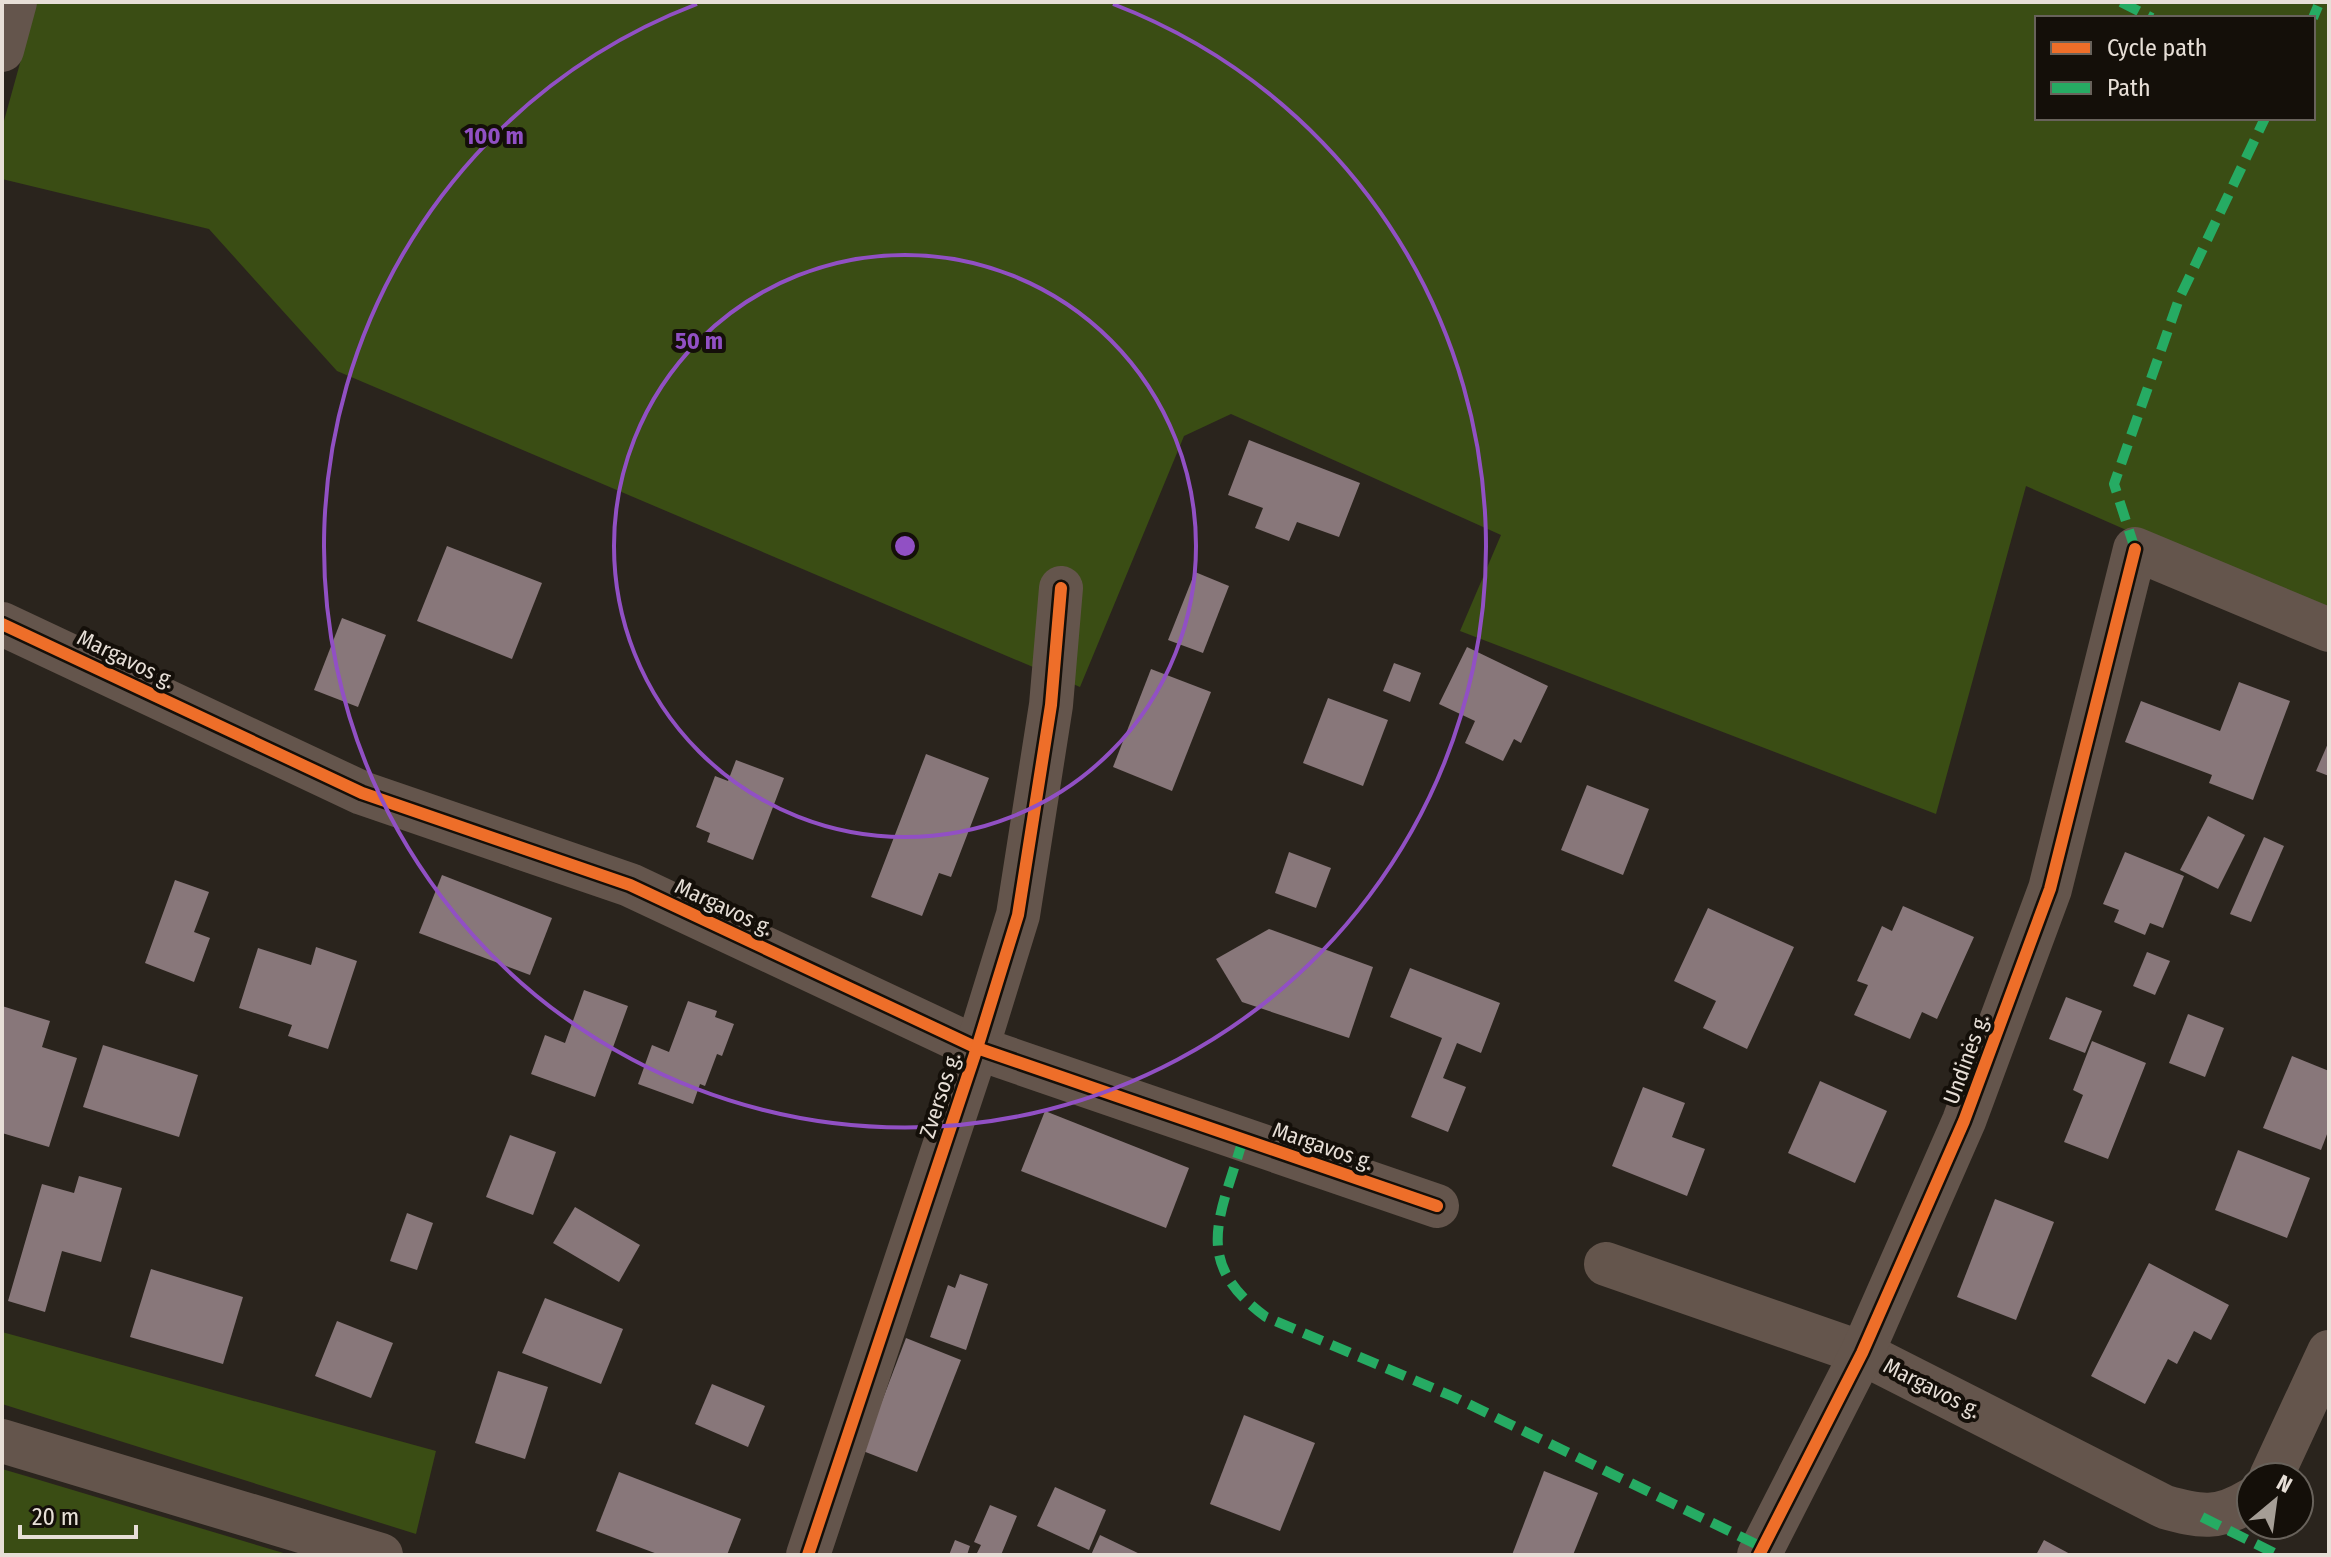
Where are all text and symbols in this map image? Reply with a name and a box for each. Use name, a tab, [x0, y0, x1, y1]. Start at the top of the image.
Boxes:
legend	[2035, 16, 2315, 120]
text: Cycle path	[2107, 34, 2207, 62]
text: Path	[2107, 74, 2151, 102]
text: 100 m	[464, 122, 524, 150]
text: 50 m	[675, 327, 723, 355]
centre of rings	[891, 532, 919, 560]
street label: Margavos g.	[73, 624, 179, 694]
street label: Margavos g.	[671, 873, 777, 941]
street label: Undinės g.	[1937, 1010, 1995, 1108]
street label: Zversos g.	[913, 1049, 967, 1141]
street label: Margavos g.	[1269, 1116, 1377, 1176]
street label: Margavos g.	[1879, 1352, 1985, 1424]
north arrow	[2235, 1461, 2315, 1541]
text: N	[2272, 1469, 2297, 1499]
scale bar	[20, 1489, 136, 1539]
text: 20 m	[32, 1503, 79, 1531]

